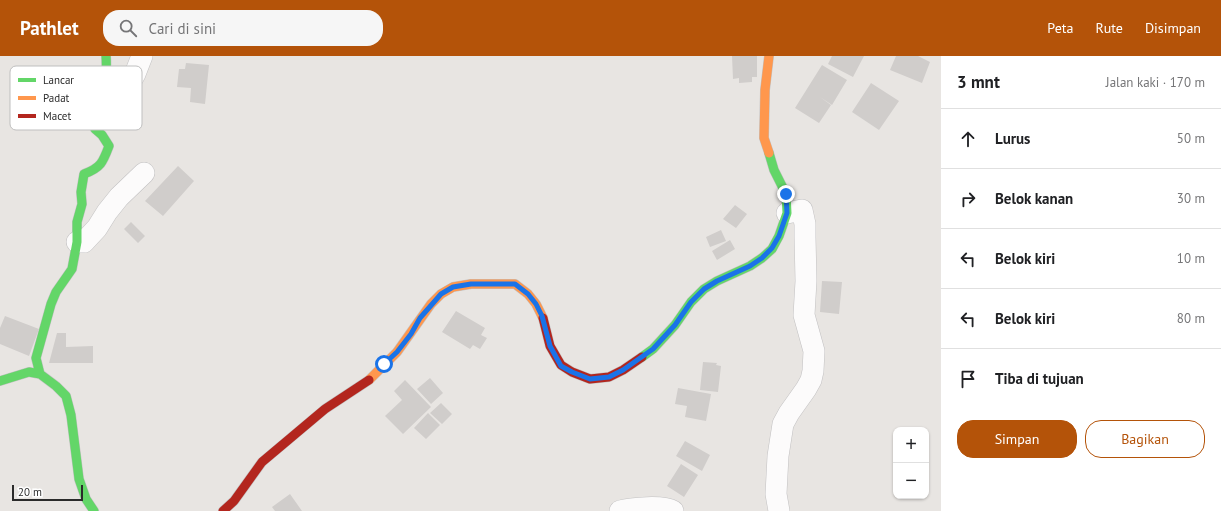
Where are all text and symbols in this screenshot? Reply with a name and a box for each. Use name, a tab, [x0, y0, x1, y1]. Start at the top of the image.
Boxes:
search box	[103, 10, 383, 46]
text: Pathlet	[20, 16, 79, 40]
icon: search	[117, 17, 139, 39]
text: Cari di sini	[149, 19, 216, 38]
text: Peta	[1047, 19, 1073, 37]
text: Rute	[1095, 19, 1123, 37]
text: Disimpan	[1145, 19, 1201, 37]
legend	[10, 66, 142, 130]
text: 3 mnt	[957, 71, 1000, 93]
text: Lancar	[43, 73, 74, 87]
text: Jalan kaki · 170 m	[1106, 74, 1205, 91]
text: Padat	[43, 91, 70, 105]
text: Macet	[43, 109, 71, 123]
icon: ahead	[957, 128, 979, 150]
text: Lurus	[995, 129, 1030, 148]
text: 50 m	[1177, 130, 1205, 147]
route end	[777, 185, 795, 203]
icon: right	[957, 188, 979, 210]
text: Belok kanan	[995, 189, 1073, 208]
text: 30 m	[1177, 190, 1205, 207]
icon: left	[957, 248, 979, 270]
text: Belok kiri	[995, 249, 1055, 268]
text: 10 m	[1177, 250, 1205, 267]
icon: left	[957, 308, 979, 330]
text: Belok kiri	[995, 309, 1055, 328]
text: 80 m	[1177, 310, 1205, 327]
route start	[375, 355, 393, 373]
icon: arrive	[957, 368, 979, 390]
text: Tiba di tujuan	[995, 369, 1084, 388]
button: Simpan	[957, 420, 1077, 458]
button: Bagikan	[1085, 420, 1205, 458]
map controls	[893, 427, 929, 499]
button: +	[893, 427, 929, 463]
button: −	[893, 463, 929, 499]
scale bar	[12, 483, 83, 502]
text: 20 m	[18, 485, 42, 499]

